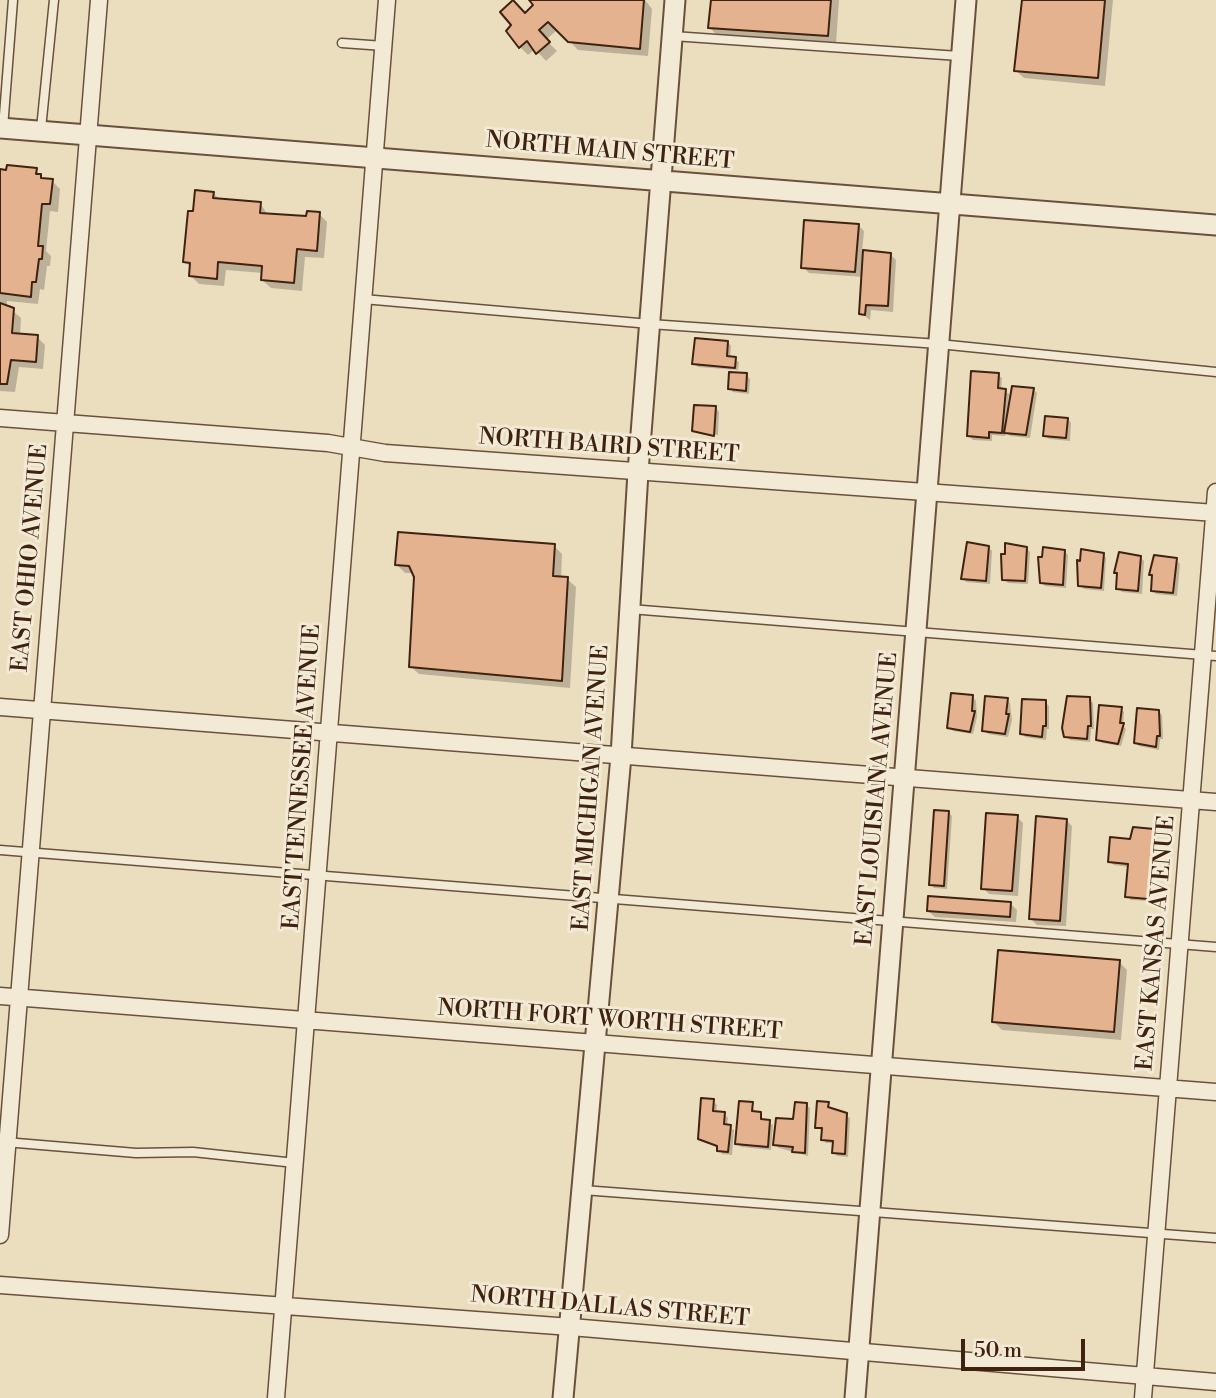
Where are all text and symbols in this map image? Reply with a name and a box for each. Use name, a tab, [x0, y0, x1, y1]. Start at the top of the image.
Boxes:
street label: NORTH MAIN STREET	[485, 127, 735, 177]
street label: NORTH BAIRD STREET	[478, 424, 740, 470]
street label: EAST OHIO AVENUE	[7, 443, 55, 673]
street label: EAST TENNESSEE AVENUE	[279, 623, 327, 931]
street label: EAST MICHIGAN AVENUE	[568, 644, 616, 932]
street label: EAST LOUISIANA AVENUE	[851, 651, 905, 947]
street label: EAST KANSAS AVENUE	[1132, 814, 1182, 1072]
street label: NORTH FORT WORTH STREET	[437, 995, 783, 1047]
street label: NORTH DALLAS STREET	[469, 1282, 751, 1334]
scale bar	[964, 1324, 1088, 1368]
text: 50 m	[974, 1338, 1022, 1364]

